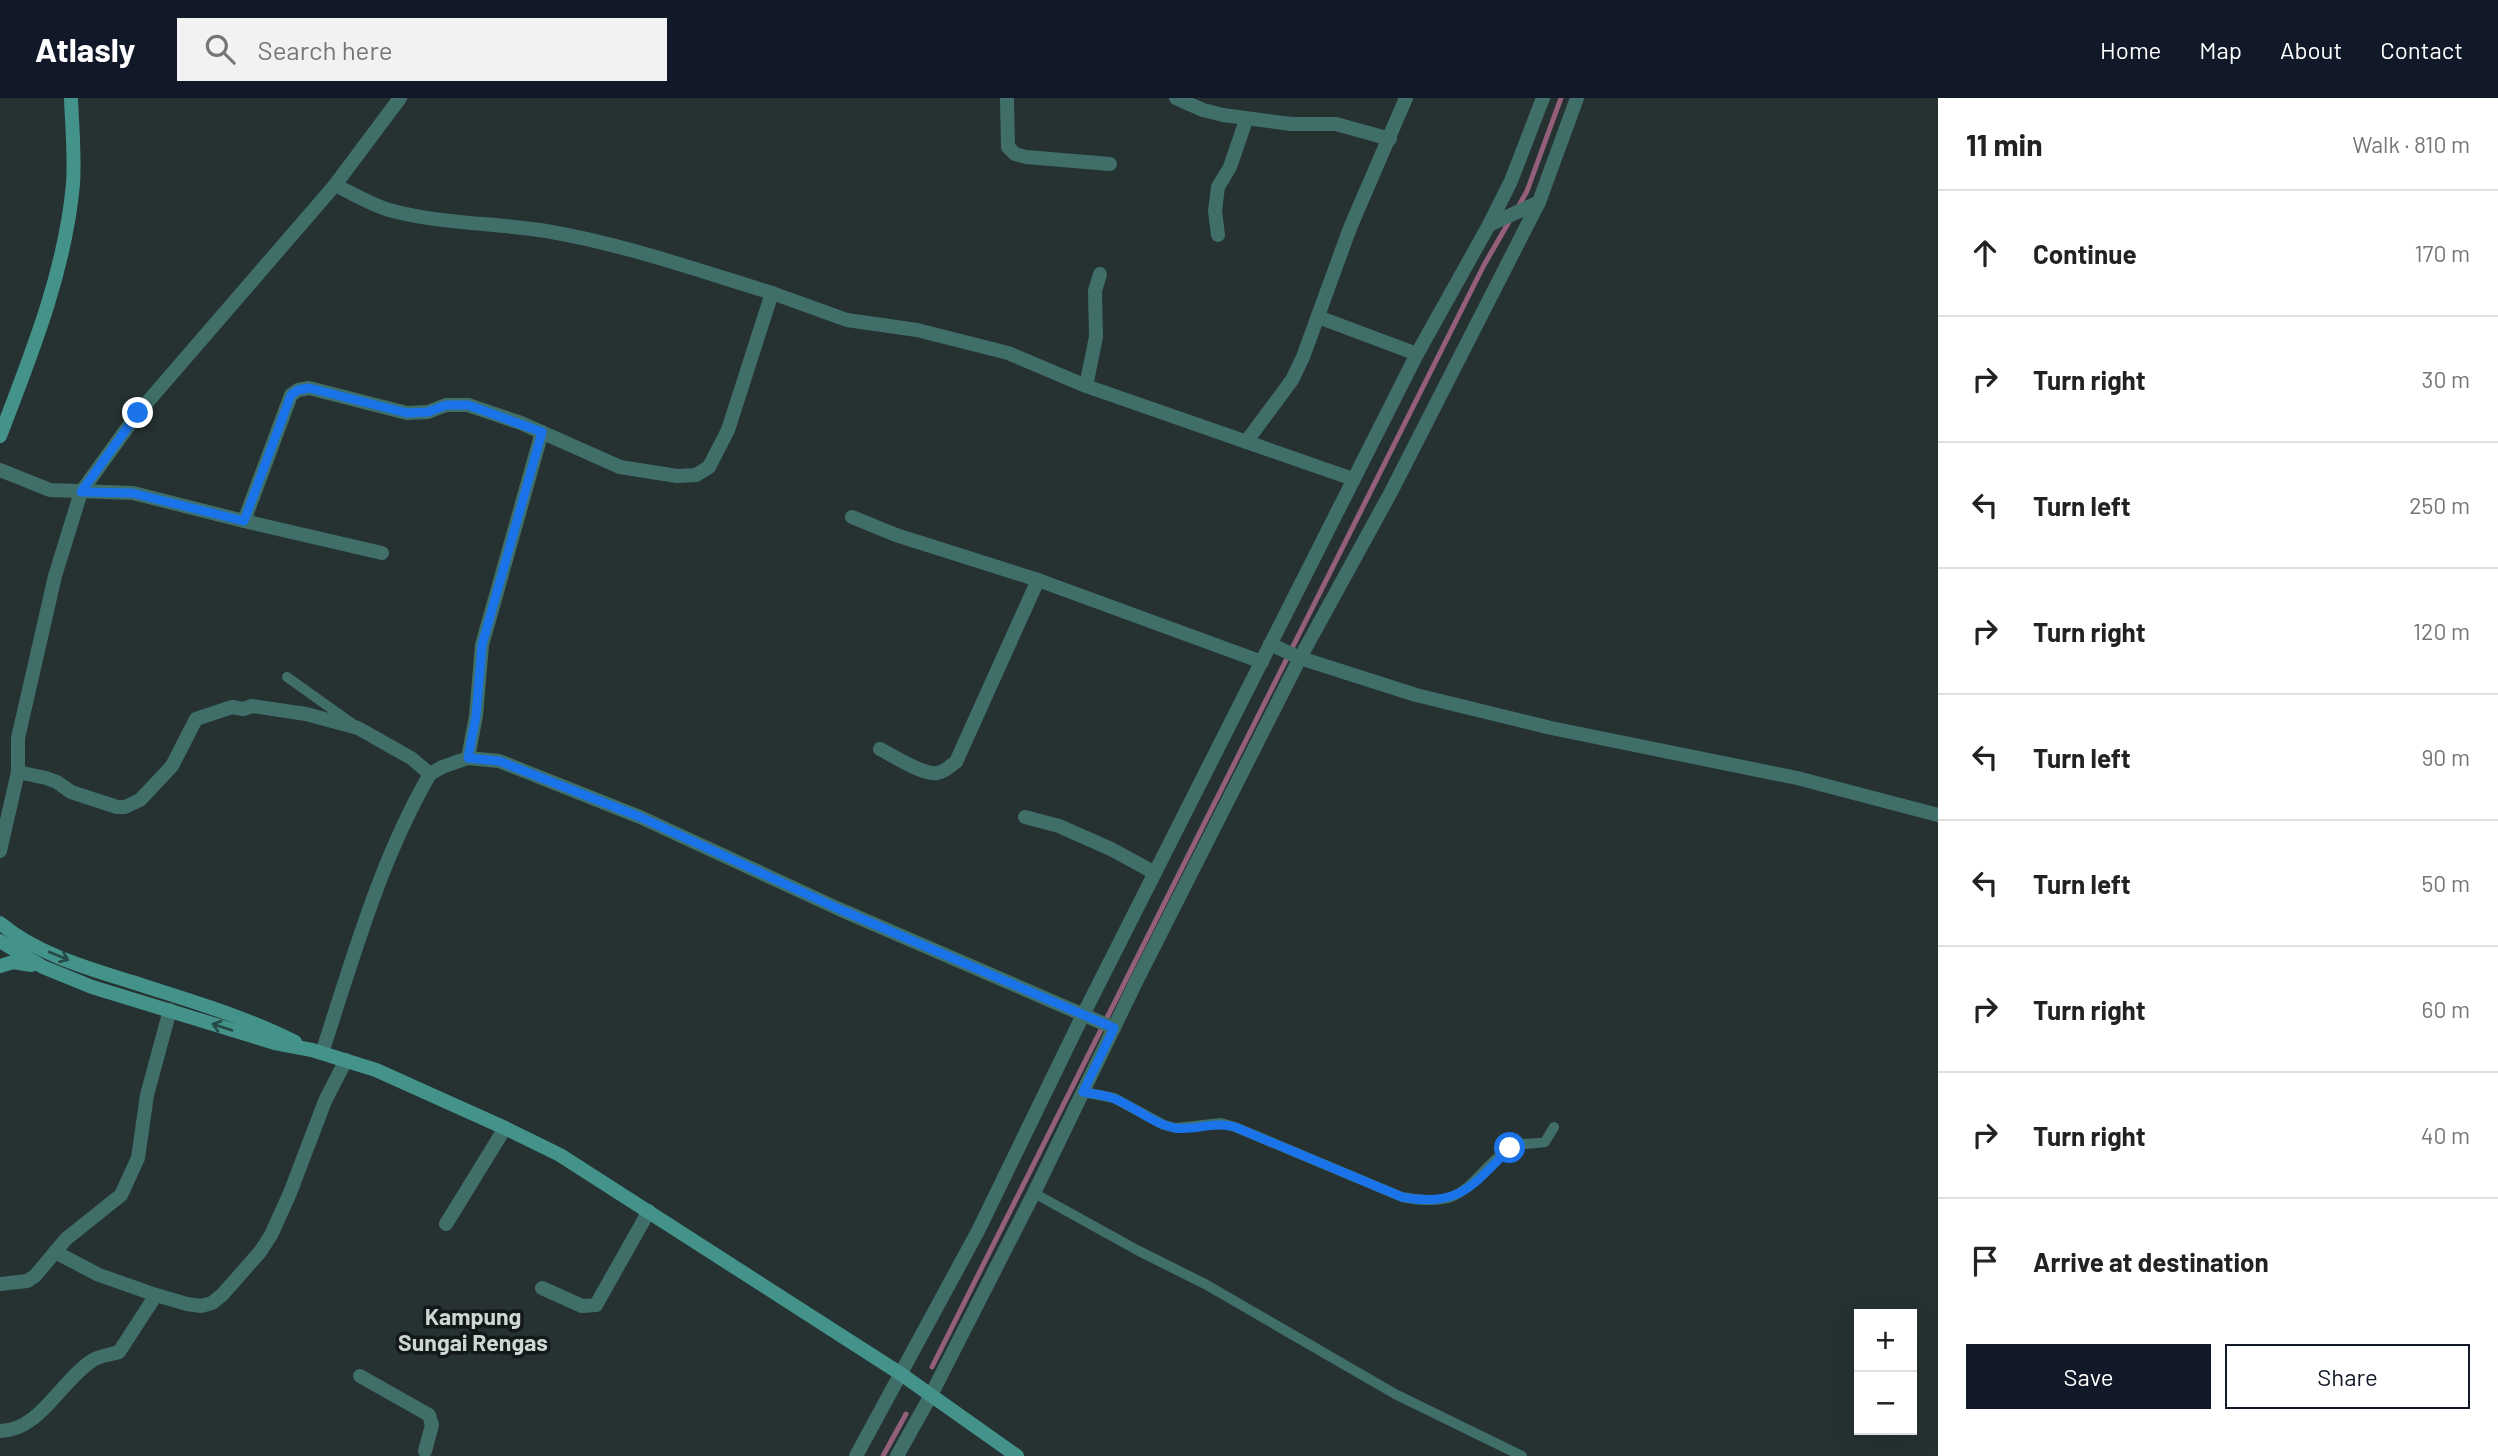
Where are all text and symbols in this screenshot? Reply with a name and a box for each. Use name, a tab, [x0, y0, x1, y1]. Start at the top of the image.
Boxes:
search box	[177, 18, 667, 81]
text: Atlasly	[35, 29, 135, 69]
icon: search	[201, 30, 239, 68]
text: Search here	[257, 34, 393, 65]
text: Home	[2100, 35, 2161, 64]
text: Map	[2199, 35, 2242, 64]
text: About	[2280, 35, 2342, 64]
text: Contact	[2380, 35, 2463, 64]
text: 11 min	[1966, 126, 2043, 162]
text: Walk · 810 m	[2352, 130, 2470, 158]
icon: ahead	[1966, 234, 2004, 272]
text: Continue	[2033, 238, 2137, 269]
text: 170 m	[2414, 239, 2470, 267]
icon: right	[1966, 360, 2004, 398]
text: Turn right	[2033, 364, 2146, 395]
text: 30 m	[2422, 365, 2470, 393]
route end	[122, 397, 153, 428]
icon: left	[1966, 486, 2004, 524]
text: Turn left	[2033, 490, 2131, 521]
text: 250 m	[2409, 491, 2470, 519]
icon: right	[1966, 612, 2004, 650]
text: Turn right	[2033, 616, 2146, 647]
text: 120 m	[2413, 617, 2470, 645]
icon: left	[1966, 738, 2004, 776]
text: Turn left	[2033, 742, 2131, 773]
text: 90 m	[2421, 743, 2470, 771]
icon: left	[1966, 864, 2004, 902]
text: Turn left	[2033, 868, 2131, 899]
text: 50 m	[2422, 869, 2470, 897]
one-way arrow	[48, 951, 69, 964]
icon: right	[1966, 990, 2004, 1028]
text: Turn right	[2033, 994, 2146, 1025]
text: 60 m	[2422, 995, 2470, 1023]
one-way arrow	[212, 1019, 234, 1032]
icon: right	[1966, 1116, 2004, 1154]
text: Turn right	[2033, 1120, 2146, 1151]
text: 40 m	[2421, 1121, 2470, 1149]
route start	[1494, 1132, 1525, 1163]
icon: arrive	[1966, 1242, 2004, 1280]
text: Arrive at destination	[2033, 1246, 2269, 1277]
district label: Kampung Sungai Rengas	[398, 1302, 548, 1356]
map controls	[1854, 1309, 1917, 1435]
button: +	[1854, 1309, 1917, 1372]
button: Save	[1966, 1344, 2211, 1409]
button: Share	[2225, 1344, 2470, 1409]
button: −	[1854, 1372, 1917, 1435]

